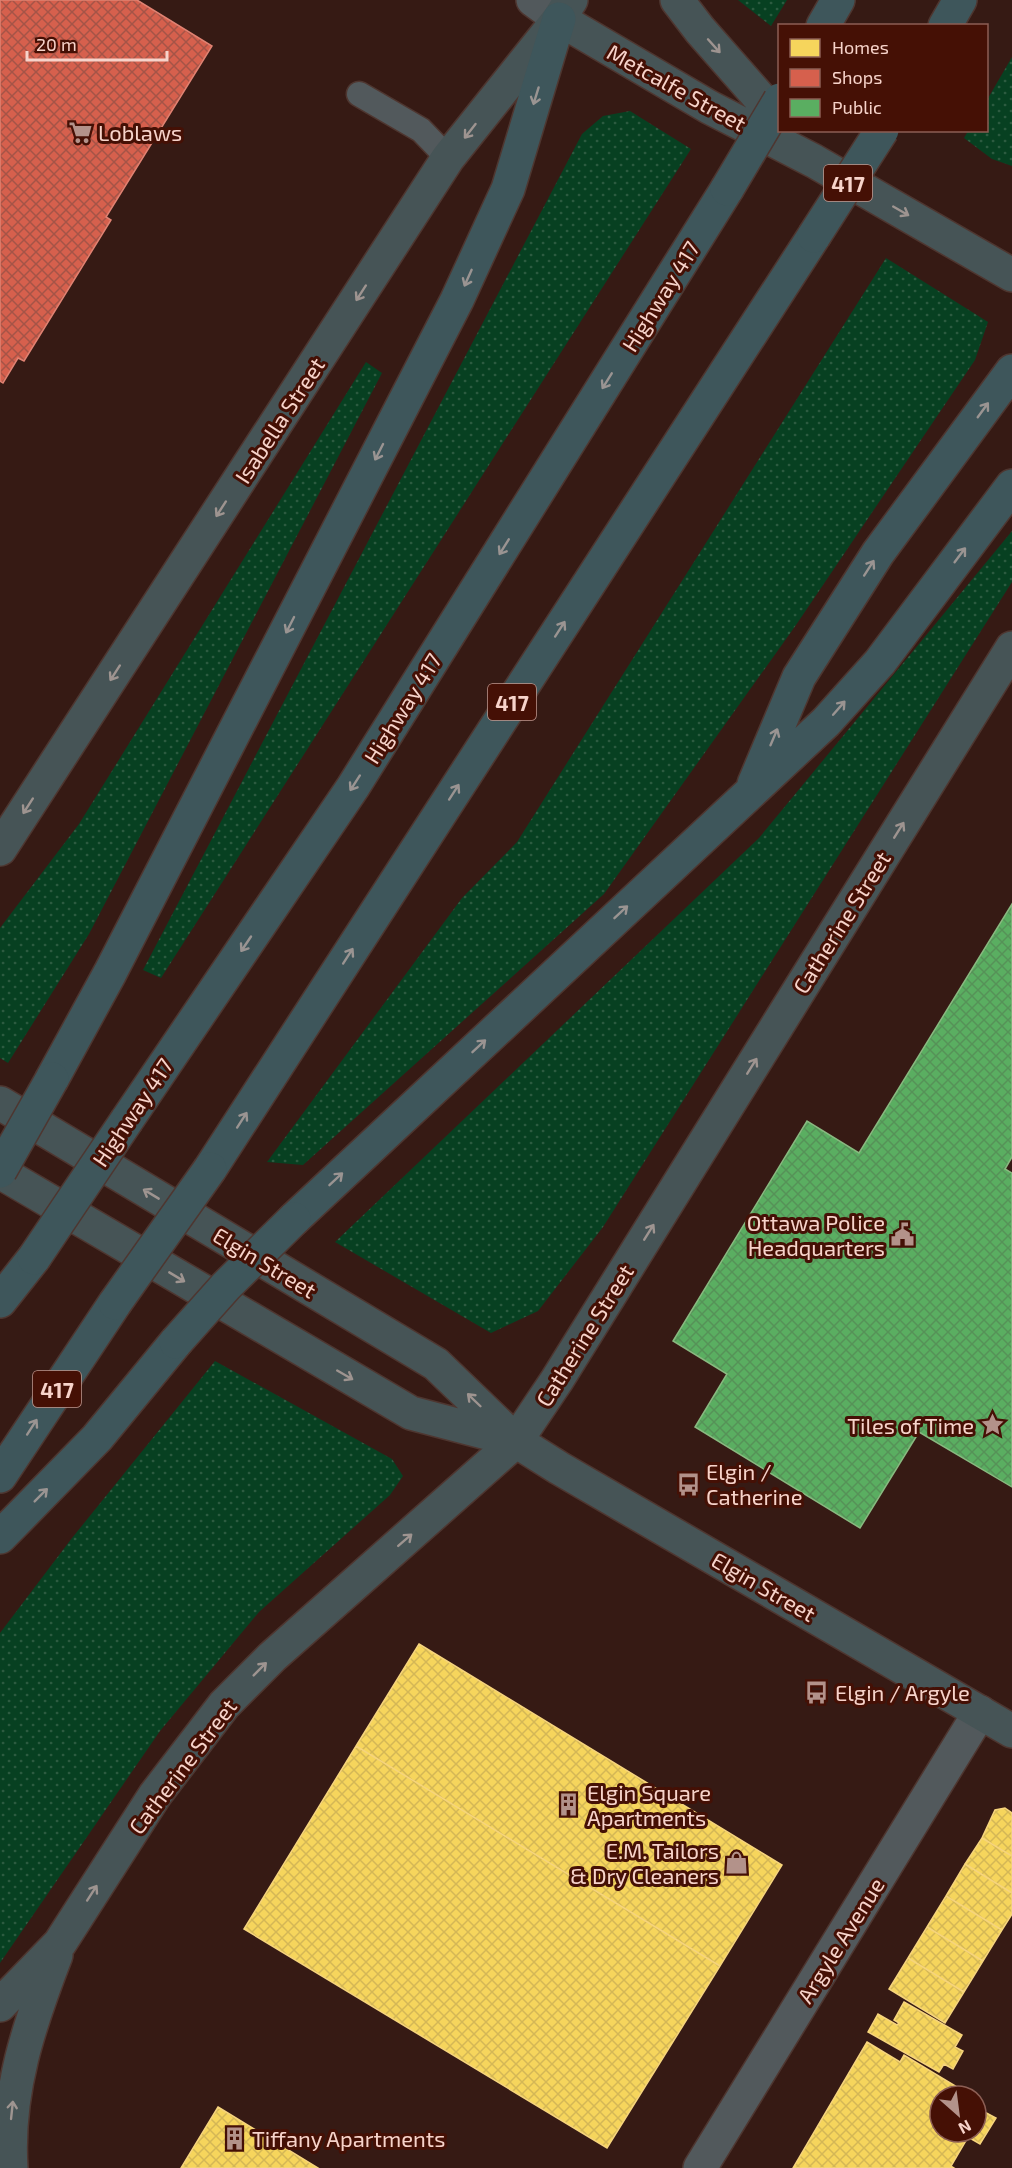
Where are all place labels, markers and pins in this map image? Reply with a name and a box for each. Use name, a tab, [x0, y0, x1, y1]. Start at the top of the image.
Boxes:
supermarket icon: Loblaws	[67, 119, 93, 145]
place label: Loblaws	[98, 119, 182, 145]
place label: Ottawa Police Headquarters	[747, 1209, 885, 1260]
public building icon: Ottawa Police Headquarters	[890, 1222, 916, 1248]
place label: Tiles of Time	[847, 1412, 974, 1438]
place icon: Tiles of Time	[979, 1412, 1005, 1438]
place label: Elgin / Catherine	[706, 1458, 802, 1509]
bus stop icon: Elgin / Catherine	[675, 1471, 701, 1497]
bus stop icon: Elgin / Argyle	[804, 1679, 830, 1705]
place label: Elgin / Argyle	[835, 1679, 970, 1705]
place label: Elgin Square Apartments	[587, 1779, 711, 1830]
building icon: Elgin Square Apartments	[556, 1792, 582, 1818]
place label: E.M. Tailors & Dry Cleaners	[570, 1837, 719, 1888]
shop icon: E.M. Tailors & Dry Cleaners	[724, 1850, 750, 1876]
building icon: Tiffany Apartments	[221, 2125, 247, 2151]
place label: Tiffany Apartments	[252, 2125, 445, 2151]

